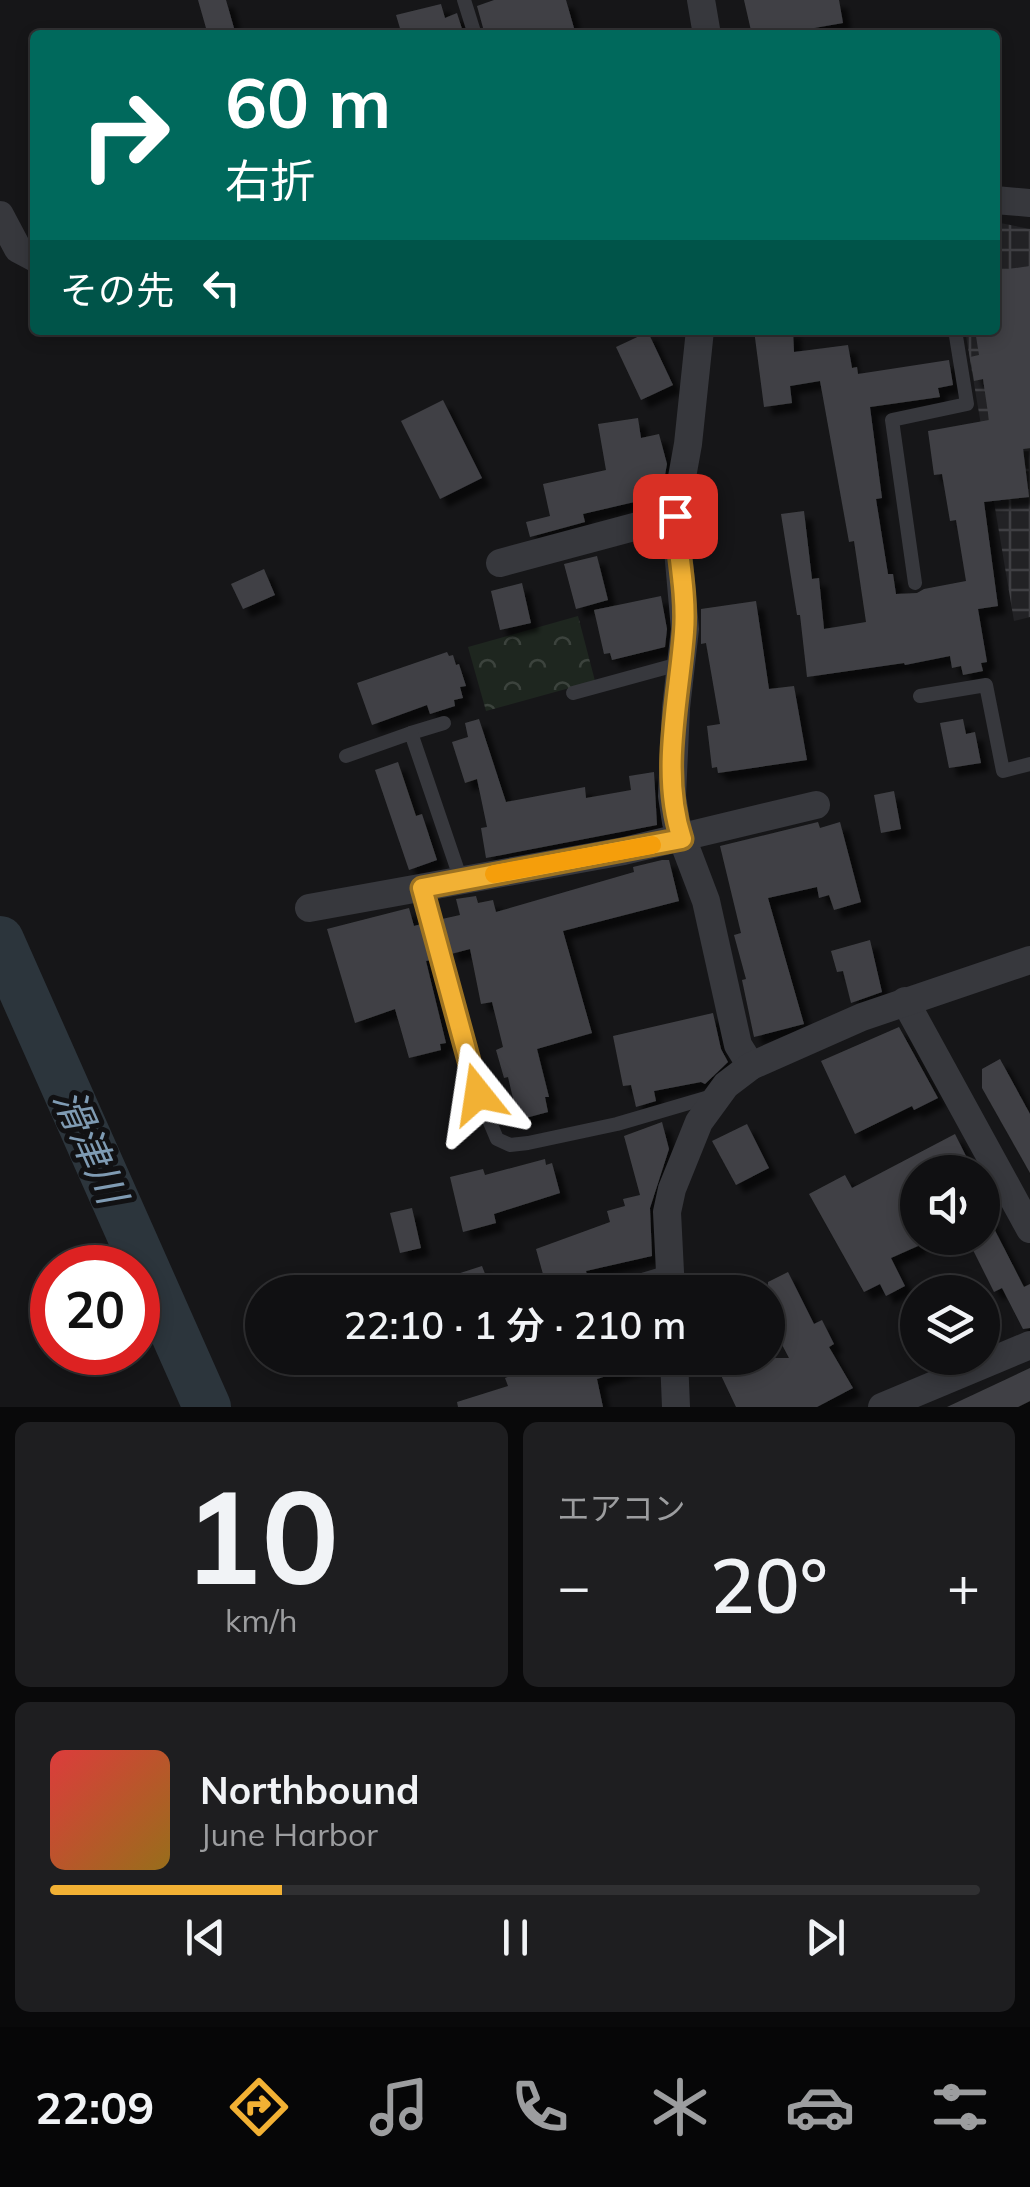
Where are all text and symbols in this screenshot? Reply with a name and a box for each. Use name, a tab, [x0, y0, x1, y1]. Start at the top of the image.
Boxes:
text: 60 m	[225, 58, 391, 146]
icon: right	[60, 70, 190, 200]
text: 右折	[225, 152, 315, 208]
icon: left	[194, 260, 249, 315]
text: その先	[60, 266, 174, 314]
pin	[633, 474, 718, 559]
icon: arrive	[648, 489, 703, 544]
position arrow	[426, 1042, 530, 1146]
water label: 滑津川	[44, 1081, 140, 1215]
map controls	[900, 1155, 1000, 1375]
button: sound	[900, 1155, 1000, 1255]
speed limit sign: 20	[30, 1245, 160, 1375]
button: layers	[900, 1275, 1000, 1375]
text: 22:10 · 1 分 · 210 m	[344, 1301, 686, 1349]
text: 10	[183, 1453, 339, 1617]
text: エアコン	[558, 1488, 686, 1528]
text: 20°	[710, 1538, 828, 1632]
text: −	[558, 1551, 591, 1620]
text: +	[947, 1551, 980, 1620]
text: km/h	[225, 1600, 297, 1640]
text: Northbound	[200, 1766, 420, 1814]
text: June Harbor	[200, 1814, 378, 1854]
icon: previous	[178, 1910, 233, 1965]
icon: pause	[488, 1910, 543, 1965]
icon: next	[798, 1910, 853, 1965]
icon: directions	[224, 2072, 294, 2142]
icon: music	[364, 2072, 434, 2142]
icon: phone	[505, 2072, 575, 2142]
icon: climate	[645, 2072, 715, 2142]
icon: car	[785, 2072, 855, 2142]
icon: filters	[925, 2072, 995, 2142]
text: 22:09	[35, 2079, 154, 2135]

